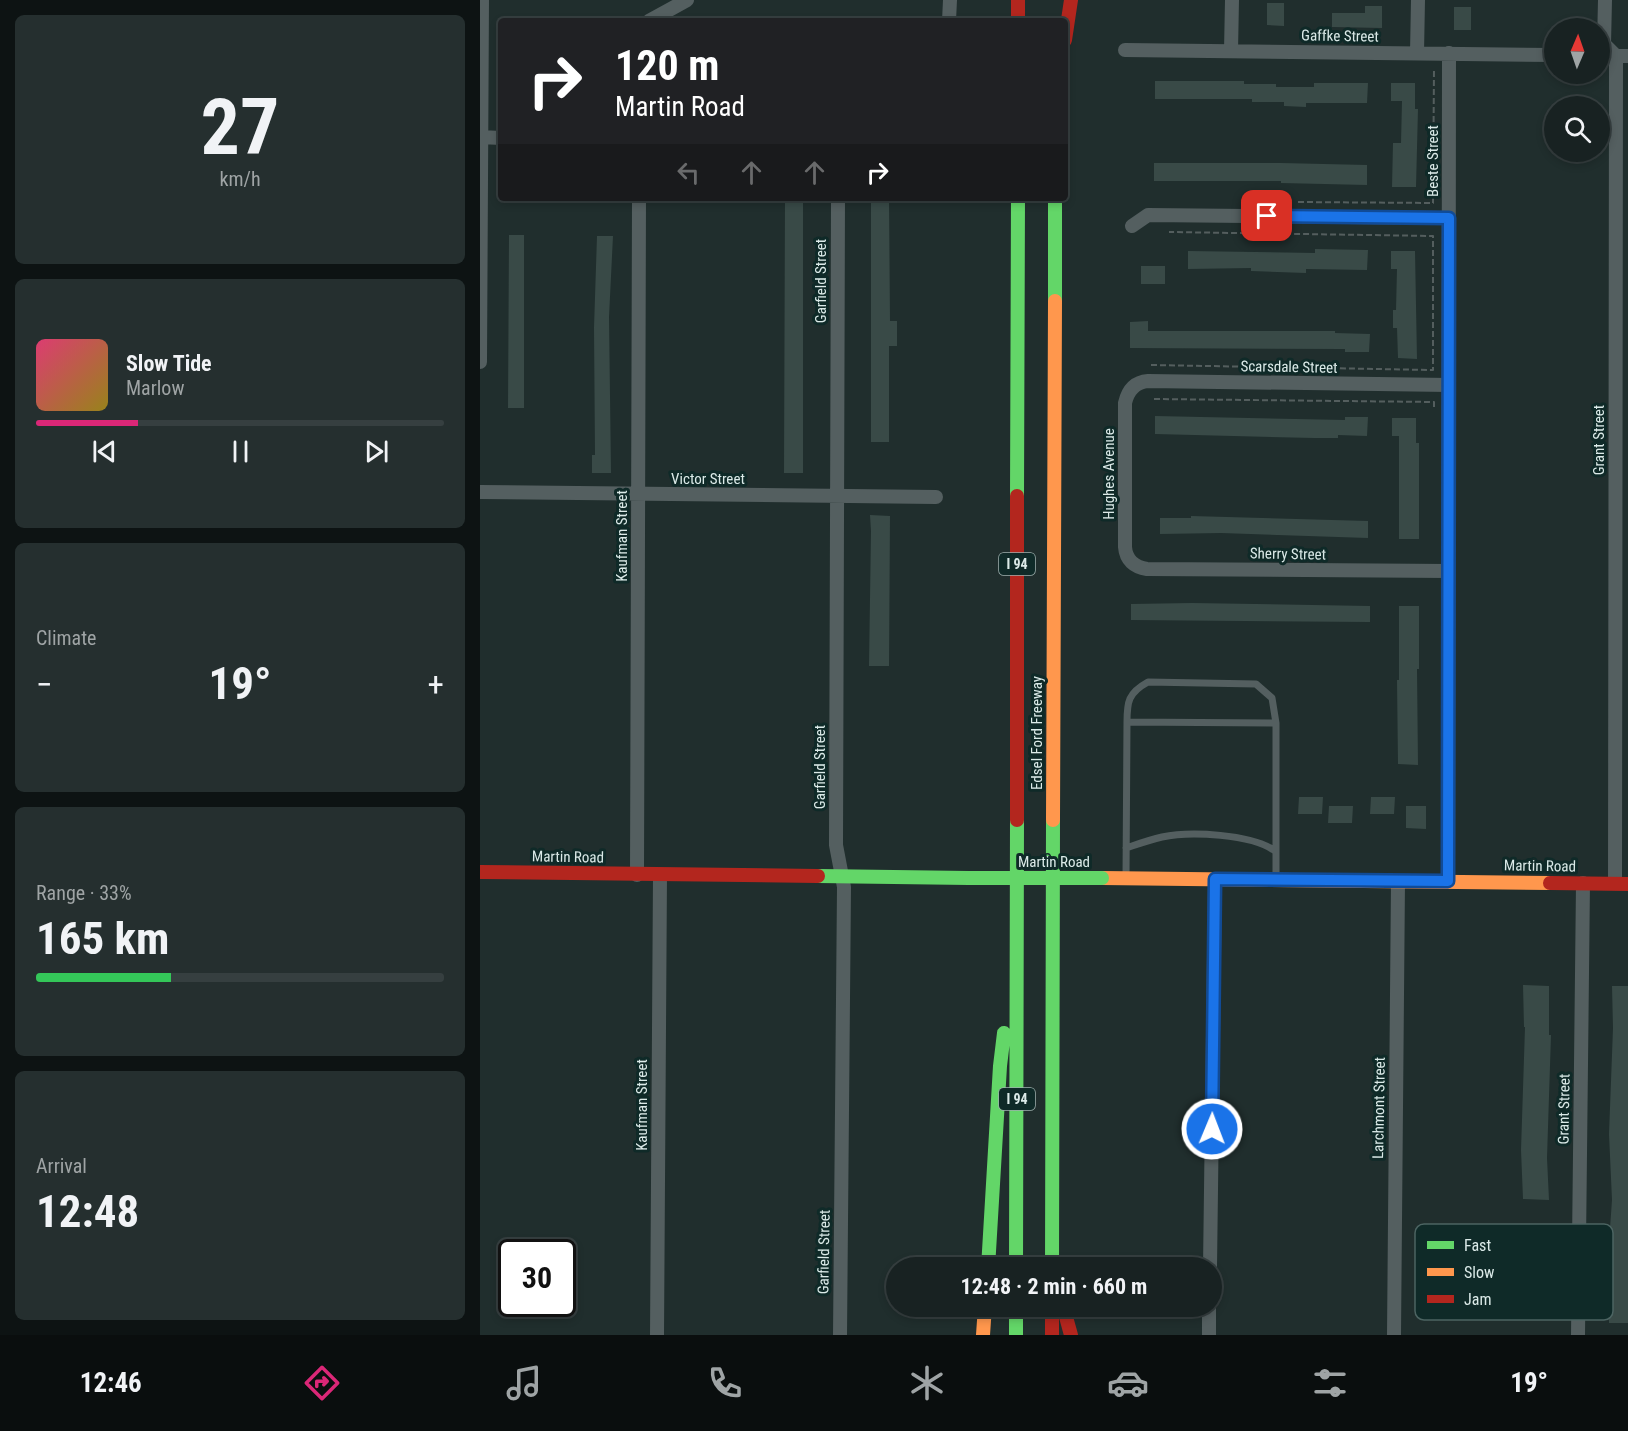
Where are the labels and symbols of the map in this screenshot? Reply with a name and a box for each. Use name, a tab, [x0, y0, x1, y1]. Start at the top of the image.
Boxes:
north arrow	[1544, 18, 1610, 84]
street label: Gaffke Street	[1301, 26, 1379, 46]
street label: Beste Street	[1424, 125, 1442, 197]
pin	[1241, 190, 1292, 241]
street label: Garfield Street	[812, 239, 830, 323]
street label: Scarsdale Street	[1240, 357, 1338, 377]
street label: Grant Street	[1590, 405, 1608, 475]
street label: Hughes Avenue	[1100, 428, 1118, 520]
street label: Victor Street	[671, 470, 745, 488]
street label: Kaufman Street	[613, 490, 631, 582]
street label: Sherry Street	[1250, 544, 1326, 564]
road number: I 94	[999, 553, 1035, 575]
street label: Edsel Ford Freeway	[1028, 676, 1046, 790]
street label: Garfield Street	[811, 725, 829, 809]
street label: Martin Road	[532, 847, 604, 867]
street label: Martin Road	[1018, 853, 1090, 871]
street label: Martin Road	[1504, 856, 1576, 876]
street label: Larchmont Street	[1369, 1057, 1389, 1159]
street label: Kaufman Street	[633, 1059, 651, 1151]
street label: Grant Street	[1554, 1074, 1574, 1144]
road number: I 94	[999, 1088, 1035, 1110]
position arrow	[1180, 1097, 1244, 1161]
street label: Garfield Street	[814, 1210, 834, 1294]
legend	[1415, 1224, 1613, 1320]
text: Fast	[1464, 1236, 1491, 1255]
speed limit sign: 30	[498, 1239, 576, 1317]
text: Slow	[1464, 1263, 1494, 1282]
text: Jam	[1464, 1290, 1491, 1309]

